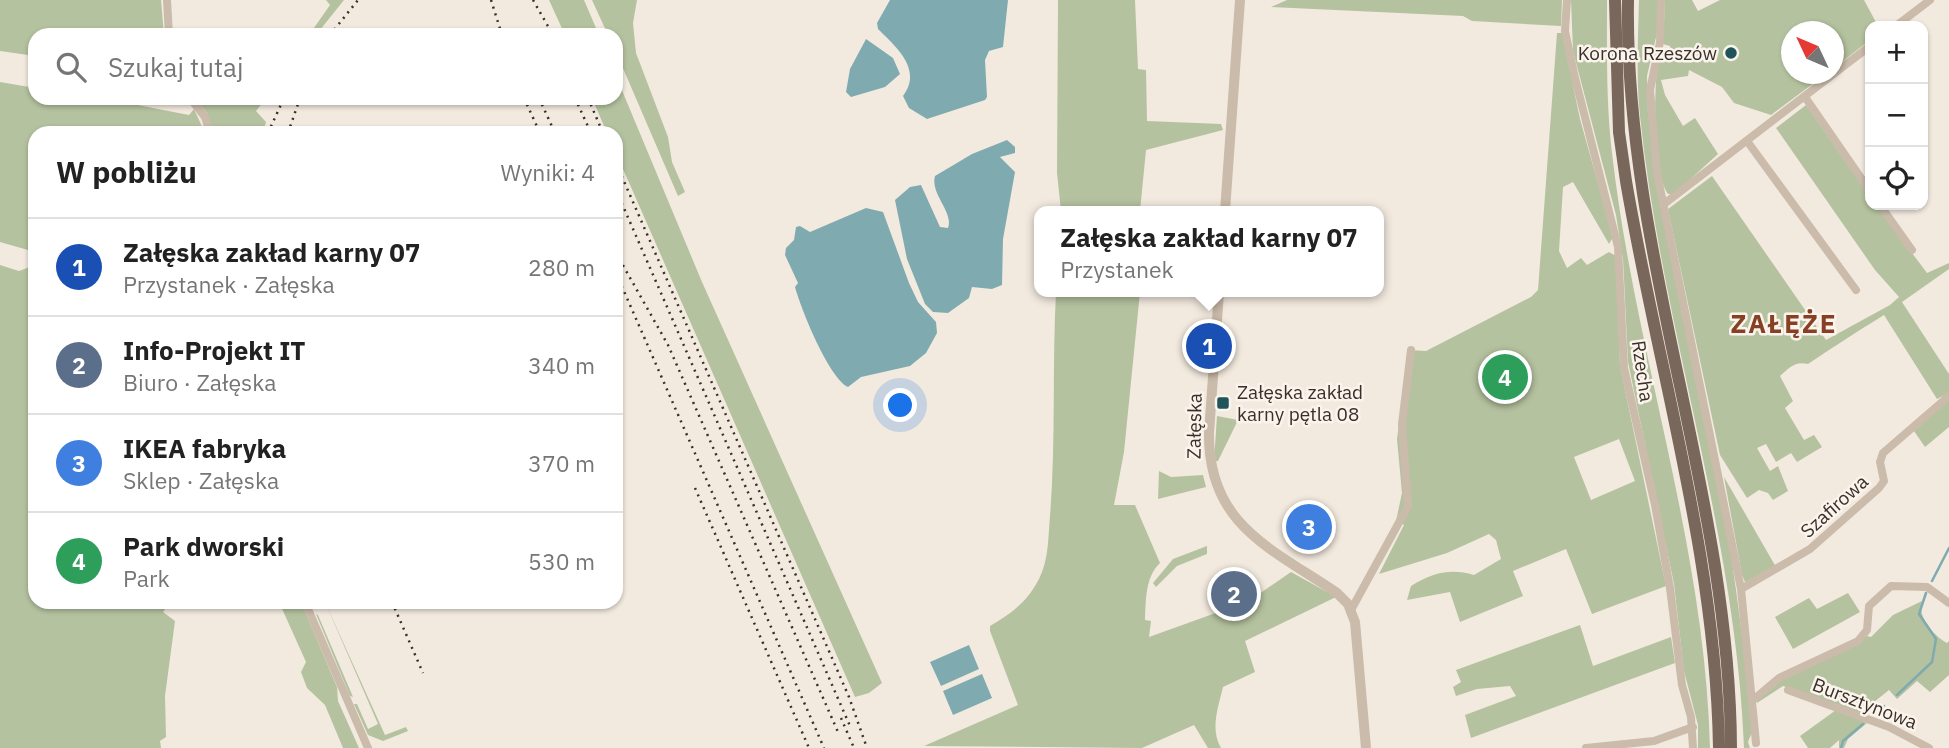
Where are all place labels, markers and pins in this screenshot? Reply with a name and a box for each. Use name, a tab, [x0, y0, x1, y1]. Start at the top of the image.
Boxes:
place label: Korona Rzeszów	[1578, 41, 1717, 65]
marker: Korona Rzeszów	[1723, 45, 1739, 61]
pin: 1	[1186, 320, 1232, 372]
pin: 4	[1482, 351, 1528, 403]
place label: Załęska zakład karny pętla 08	[1237, 380, 1363, 426]
marker: Załęska zakład karny pętla 08	[1215, 395, 1231, 411]
pin: 3	[1286, 501, 1332, 553]
pin: 2	[1211, 568, 1257, 620]

